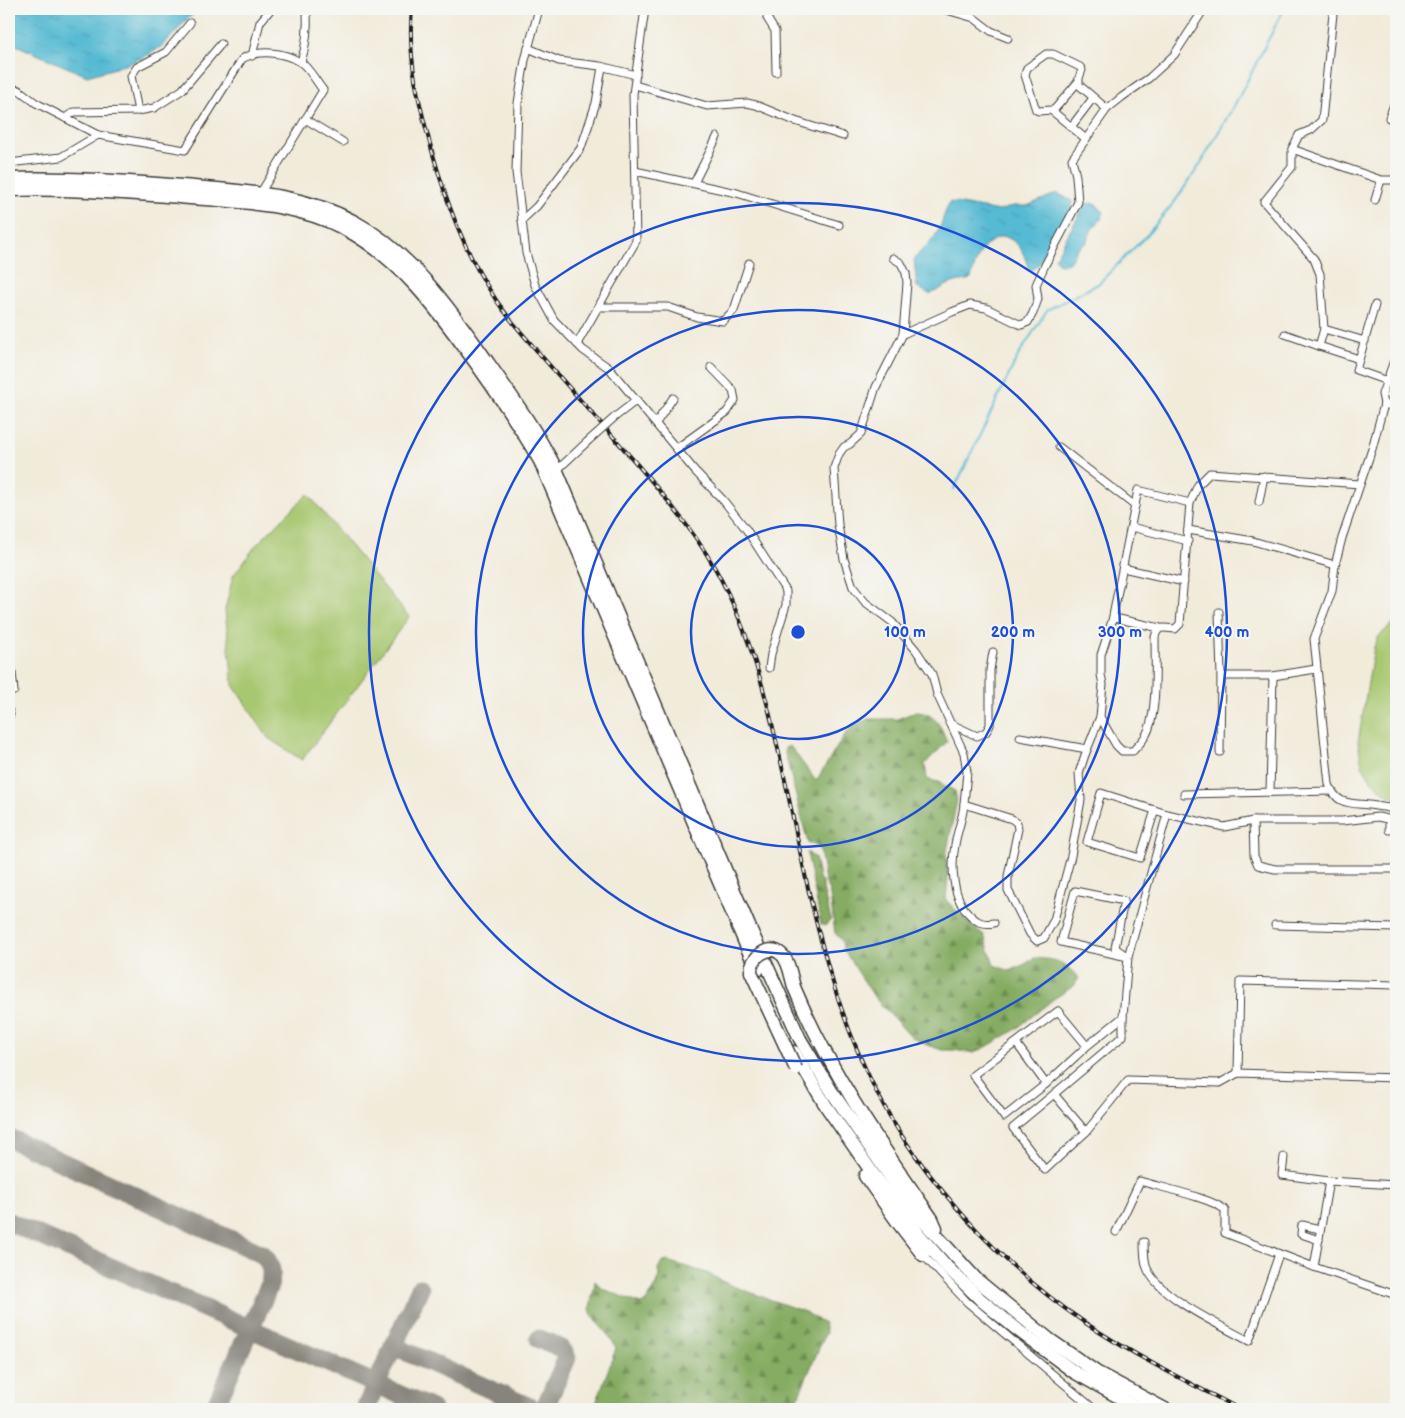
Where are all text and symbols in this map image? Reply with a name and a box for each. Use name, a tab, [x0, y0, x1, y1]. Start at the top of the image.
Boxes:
centre of rings	[789, 623, 807, 641]
text: 100 m	[884, 623, 926, 642]
text: 200 m	[991, 623, 1035, 642]
text: 300 m	[1098, 623, 1142, 642]
text: 400 m	[1205, 623, 1249, 642]

